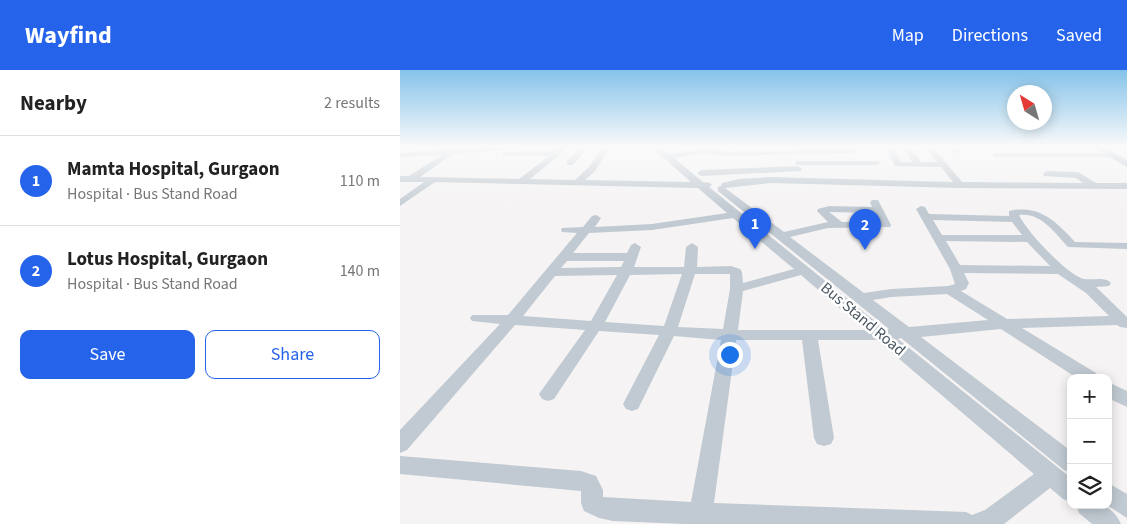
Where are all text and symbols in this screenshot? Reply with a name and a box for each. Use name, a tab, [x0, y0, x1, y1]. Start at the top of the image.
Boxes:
text: Wayfind	[25, 18, 112, 53]
text: Map	[892, 23, 924, 48]
text: Directions	[952, 23, 1028, 48]
text: Saved	[1056, 23, 1102, 48]
north arrow	[1007, 85, 1052, 130]
text: Nearby	[20, 88, 87, 118]
text: 2 results	[324, 92, 380, 114]
text: Mamta Hospital, Gurgaon	[67, 156, 280, 183]
text: 1	[32, 170, 40, 192]
text: 110 m	[340, 170, 380, 192]
text: Hospital · Bus Stand Road	[67, 183, 238, 205]
pin: 1	[739, 208, 771, 249]
pin: 2	[849, 209, 881, 250]
text: Lotus Hospital, Gurgaon	[67, 246, 268, 273]
text: 2	[32, 260, 40, 282]
text: 140 m	[340, 260, 380, 282]
text: Hospital · Bus Stand Road	[67, 273, 238, 295]
street label: Bus Stand Road	[816, 277, 910, 361]
button: Save	[20, 330, 195, 379]
button: Share	[205, 330, 380, 379]
your location	[717, 342, 743, 368]
map controls	[1067, 374, 1112, 509]
button: +	[1067, 374, 1112, 419]
button: −	[1067, 419, 1112, 464]
button: layers	[1067, 464, 1112, 509]

